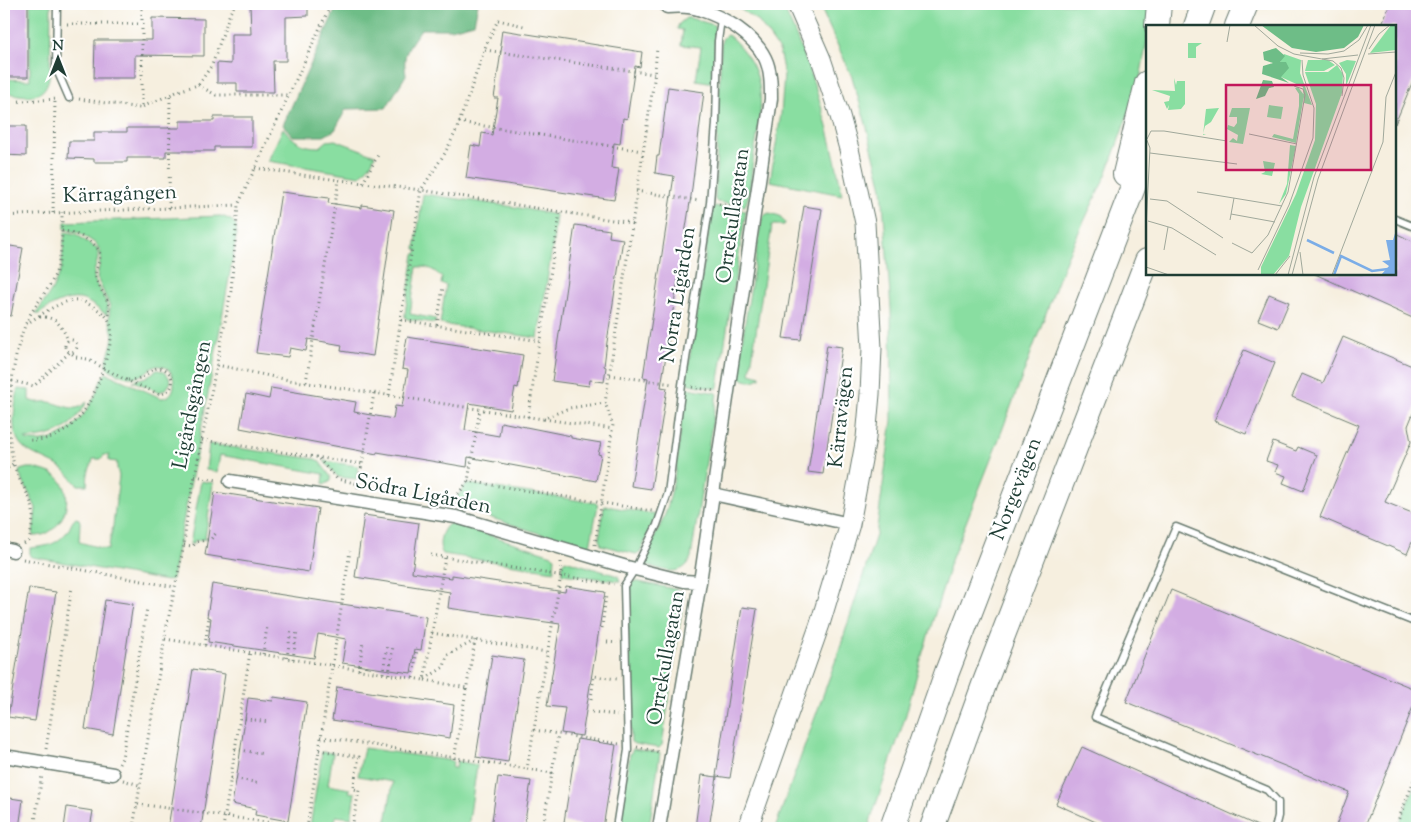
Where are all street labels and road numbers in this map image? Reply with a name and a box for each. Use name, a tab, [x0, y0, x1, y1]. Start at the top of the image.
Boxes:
street label: Orrekullagatan	[710, 146, 758, 286]
street label: Kärragången	[62, 178, 178, 212]
street label: Norra Ligården	[653, 225, 705, 365]
street label: Ligårdsgången	[166, 338, 220, 472]
street label: Kärravägen	[822, 364, 862, 470]
street label: Norgevägen	[984, 433, 1050, 545]
street label: Södra Ligården	[353, 467, 493, 523]
street label: Orrekullagatan	[640, 588, 694, 728]

